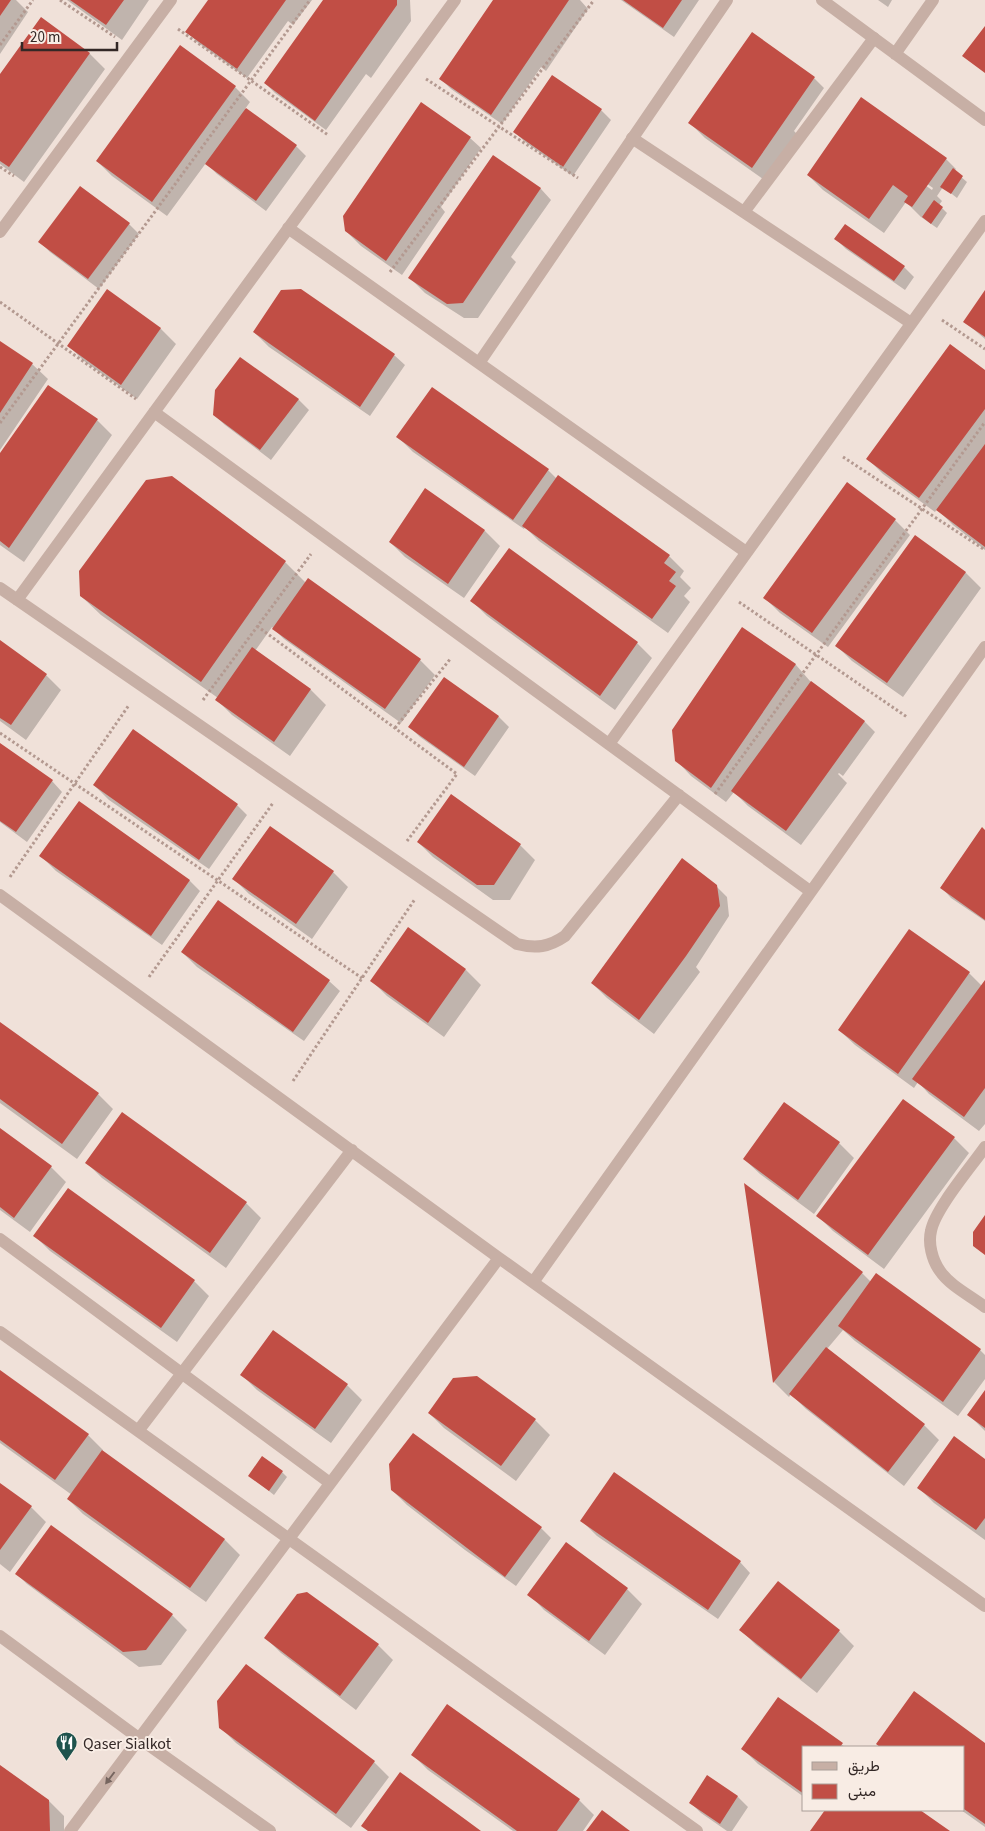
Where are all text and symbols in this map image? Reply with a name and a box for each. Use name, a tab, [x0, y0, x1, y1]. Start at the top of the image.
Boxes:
scale bar	[22, 20, 118, 52]
text: 20 m	[30, 27, 60, 48]
restaurant icon: Qaser Sialkot	[55, 1731, 79, 1762]
place label: Qaser Sialkot	[83, 1733, 172, 1755]
legend	[802, 1746, 965, 1811]
text: طريق	[848, 1756, 880, 1777]
one-way arrow	[105, 1771, 116, 1784]
text: مبنى	[848, 1781, 876, 1802]

